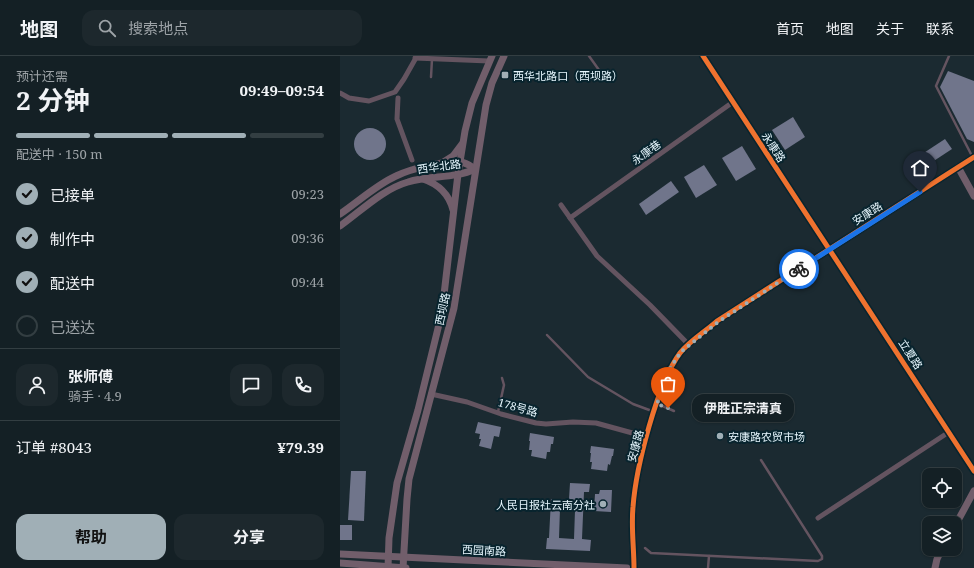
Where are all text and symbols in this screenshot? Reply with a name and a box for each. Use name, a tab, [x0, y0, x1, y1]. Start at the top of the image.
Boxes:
search box	[82, 10, 362, 46]
text: 地图	[20, 16, 58, 42]
icon: search	[96, 17, 118, 39]
text: 搜索地点	[128, 18, 188, 38]
text: 首页	[776, 19, 804, 38]
text: 地图	[826, 19, 854, 38]
text: 关于	[876, 19, 904, 38]
text: 联系	[926, 19, 954, 38]
text: 预计还需	[16, 67, 68, 85]
place label: 西华北路口（西坝路）	[513, 68, 623, 83]
marker: 西华北路口（西坝路）	[500, 70, 510, 80]
text: 09:49–09:54	[240, 80, 324, 100]
text: 2 分钟	[16, 82, 89, 118]
street label: 永康路	[759, 129, 789, 165]
street label: 永康巷	[628, 136, 664, 168]
text: 配送中 · 150 m	[16, 145, 102, 163]
pin	[903, 151, 937, 192]
street label: 西华北路	[416, 156, 462, 176]
icon: home	[909, 157, 931, 179]
icon: check	[16, 183, 38, 205]
text: 已接单	[50, 185, 95, 205]
text: 09:23	[291, 185, 324, 203]
street label: 安康路	[849, 198, 885, 228]
icon: check	[16, 227, 38, 249]
text: 制作中	[50, 229, 95, 249]
text: 09:36	[291, 229, 324, 247]
courier	[779, 249, 819, 289]
icon: bike	[788, 258, 810, 280]
icon: check	[16, 271, 38, 293]
text: 配送中	[50, 273, 95, 293]
text: 09:44	[291, 273, 324, 291]
street label: 西坝路	[431, 291, 453, 327]
text: 已送达	[50, 317, 95, 337]
street label: 立夏路	[896, 336, 926, 372]
button: person	[16, 364, 58, 406]
button: chat	[230, 364, 272, 406]
button: phone	[282, 364, 324, 406]
text: 张师傅	[68, 366, 113, 386]
pin	[651, 367, 685, 408]
icon: bag	[657, 373, 679, 395]
text: 骑手 · 4.9	[68, 387, 122, 405]
street label: 178号路	[496, 394, 540, 420]
callout: 伊胜正宗清真	[692, 394, 794, 422]
text: 伊胜正宗清真	[704, 399, 782, 417]
street label: 安康路	[623, 428, 647, 464]
place label: 安康路农贸市场	[728, 429, 805, 444]
marker: 安康路农贸市场	[715, 431, 725, 441]
text: 订单 #8043	[16, 437, 92, 457]
text: ¥79.39	[277, 437, 324, 457]
map controls	[922, 468, 962, 556]
button: locate	[922, 468, 962, 508]
place label: 人民日报社云南分社	[496, 497, 595, 512]
marker: 人民日报社云南分社	[598, 499, 608, 509]
button: 帮助	[16, 514, 166, 560]
button: 分享	[174, 514, 324, 560]
button: layers	[922, 516, 962, 556]
street label: 西园南路	[462, 541, 506, 559]

